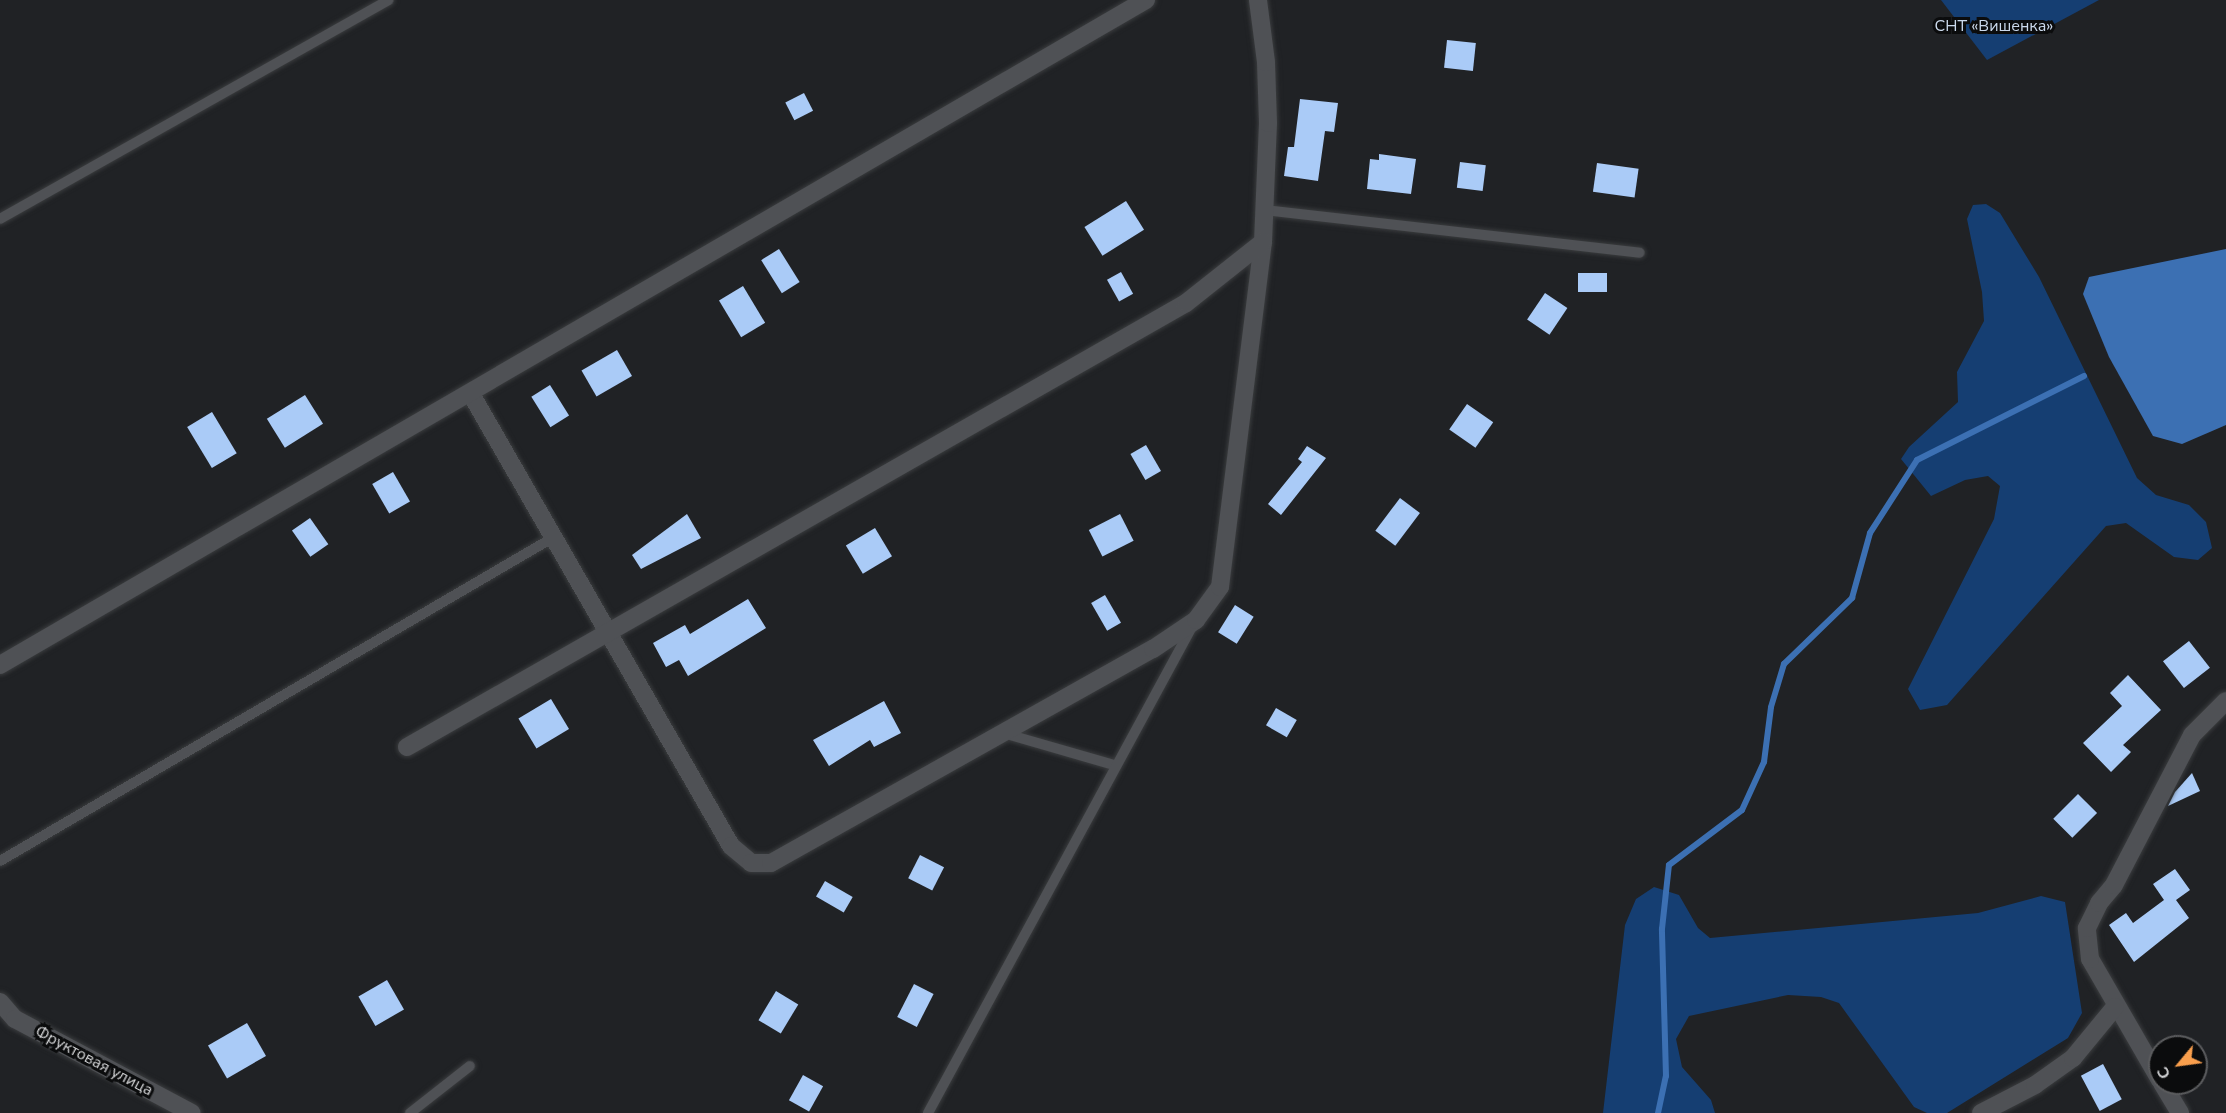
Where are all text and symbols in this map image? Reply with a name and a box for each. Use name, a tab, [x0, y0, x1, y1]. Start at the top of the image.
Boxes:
park label: СНТ «Вишенка»	[1935, 16, 2053, 36]
street label: Фруктовая улица	[32, 1022, 156, 1100]
north arrow	[2148, 1035, 2208, 1095]
text: С	[2152, 1063, 2176, 1083]

